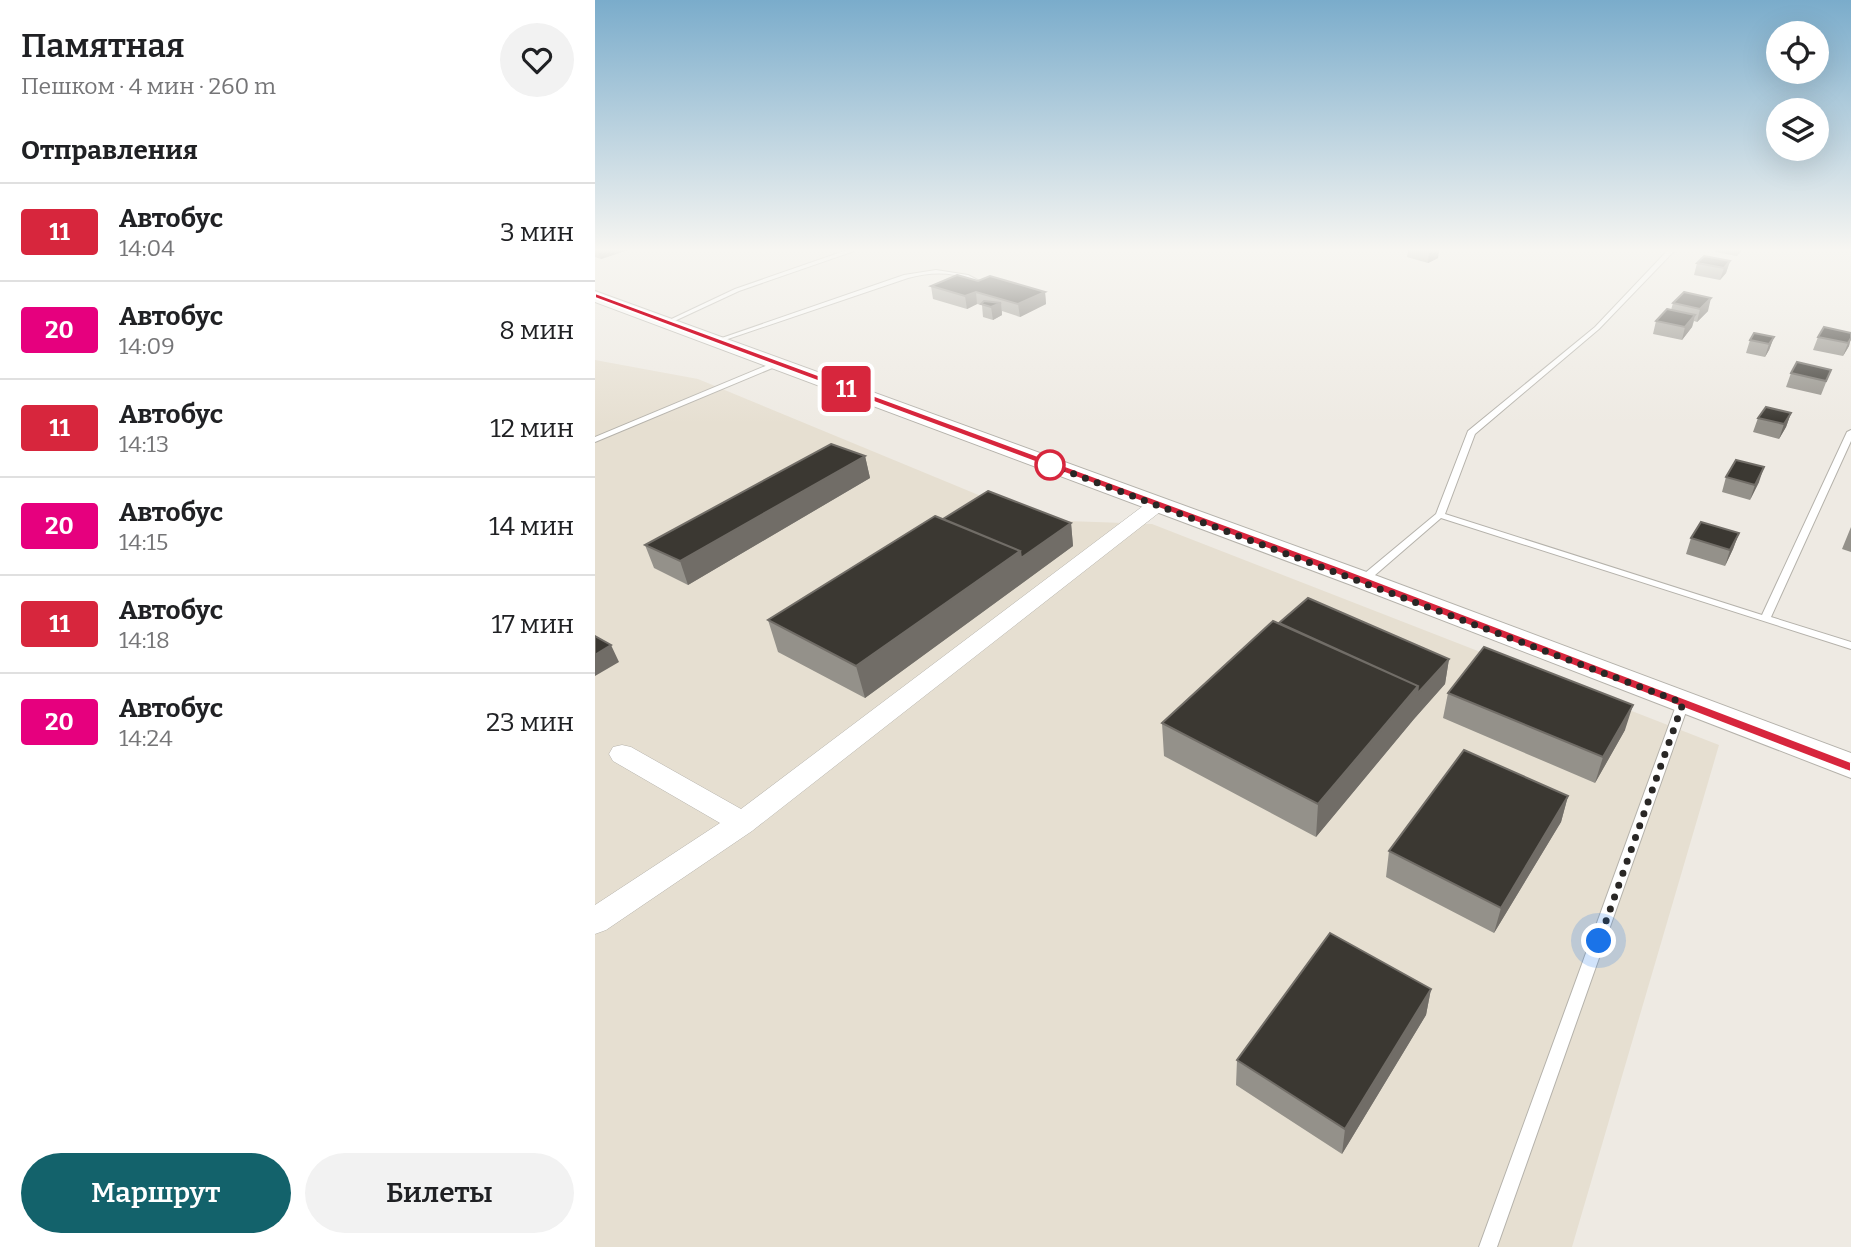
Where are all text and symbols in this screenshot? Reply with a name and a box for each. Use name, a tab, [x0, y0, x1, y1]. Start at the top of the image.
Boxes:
map controls	[1766, 21, 1829, 161]
button: locate	[1766, 21, 1829, 84]
button: heart	[500, 23, 574, 97]
text: Памятная	[21, 26, 185, 66]
text: Пешком · 4 мин · 260 m	[21, 72, 276, 100]
button: layers	[1766, 98, 1829, 161]
text: Отправления	[21, 135, 198, 166]
text: Автобус	[119, 203, 223, 234]
text: 3 мин	[500, 217, 574, 248]
text: 11	[49, 218, 70, 246]
text: 14:04	[119, 234, 175, 262]
text: Автобус	[119, 301, 223, 332]
text: 8 мин	[499, 315, 574, 346]
text: 20	[45, 316, 74, 344]
text: 14:09	[119, 332, 175, 360]
line badge: 11	[814, 366, 877, 412]
text: 11	[836, 375, 856, 403]
text: Автобус	[119, 399, 223, 430]
text: 12 мин	[490, 413, 574, 444]
text: 11	[49, 414, 70, 442]
text: 14:13	[119, 430, 169, 458]
unlabelled marker	[1035, 450, 1065, 480]
text: Автобус	[119, 497, 223, 528]
text: 14 мин	[489, 511, 574, 542]
text: 20	[45, 512, 74, 540]
text: 14:15	[119, 528, 168, 556]
text: Автобус	[119, 595, 223, 626]
text: 17 мин	[492, 609, 574, 640]
text: 11	[49, 610, 70, 638]
text: 14:18	[119, 626, 170, 654]
text: Автобус	[119, 693, 223, 724]
text: 23 мин	[486, 707, 574, 738]
text: 20	[45, 708, 74, 736]
text: 14:24	[119, 724, 173, 752]
your location	[1581, 923, 1616, 958]
button: Маршрут	[21, 1153, 291, 1233]
button: Билеты	[305, 1153, 574, 1233]

